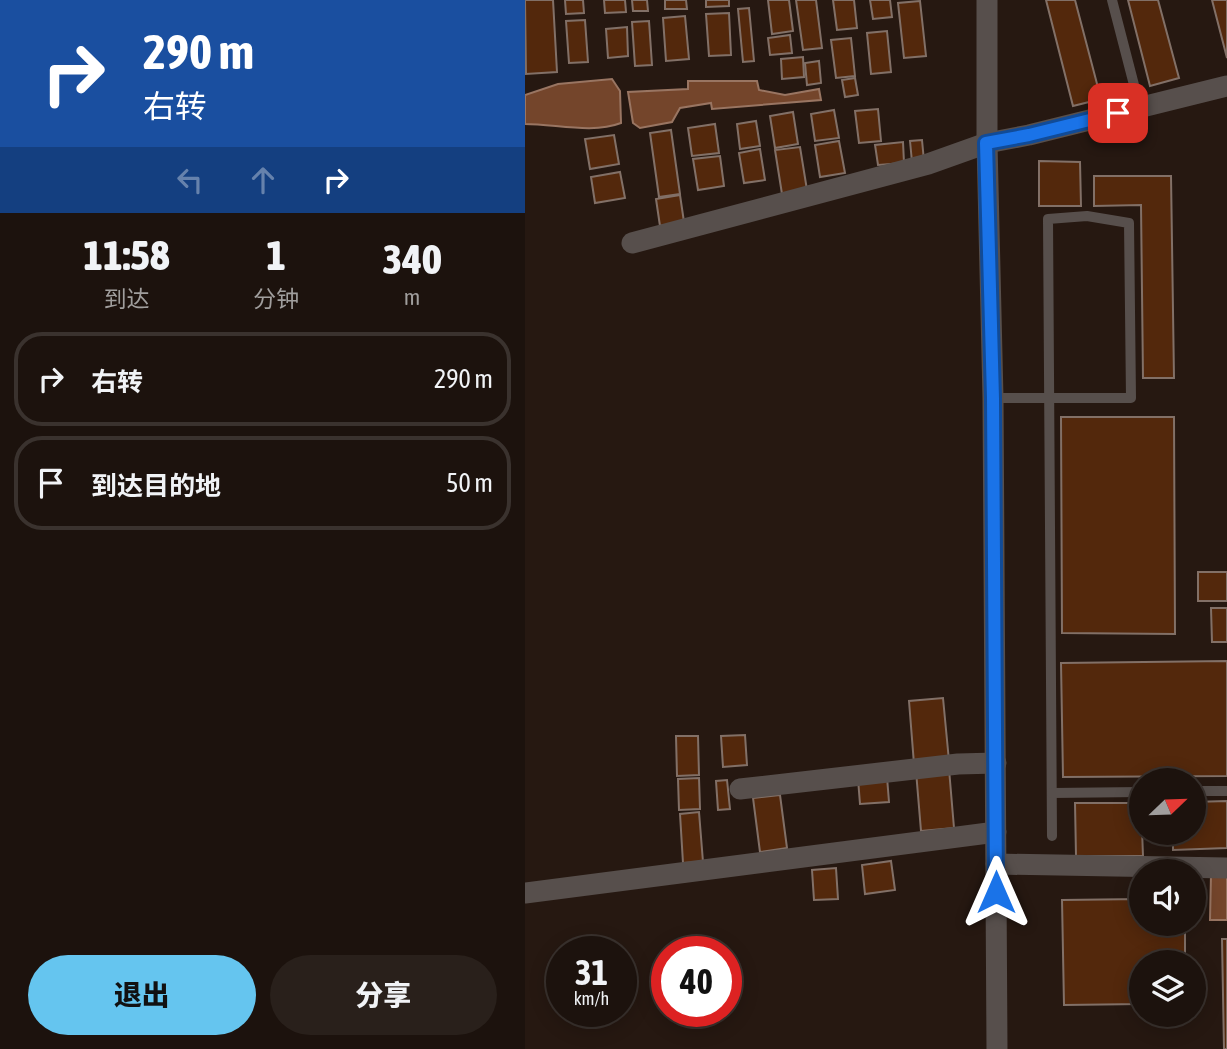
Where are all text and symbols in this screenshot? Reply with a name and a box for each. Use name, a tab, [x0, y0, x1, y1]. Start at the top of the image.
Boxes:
text: 290 m	[143, 23, 254, 79]
icon: right	[28, 28, 119, 119]
pin	[1088, 83, 1148, 143]
text: 右转	[143, 88, 207, 125]
icon: arrive	[1099, 94, 1137, 132]
icon: left	[171, 161, 209, 199]
icon: ahead	[244, 161, 282, 199]
icon: right	[317, 161, 355, 199]
text: 11:58	[83, 231, 170, 279]
text: 1	[266, 231, 286, 279]
text: 340	[382, 235, 442, 283]
text: m	[404, 284, 420, 310]
text: 到达	[104, 286, 150, 312]
text: 分钟	[253, 286, 299, 312]
icon: right	[32, 360, 70, 398]
text: 290 m	[434, 364, 493, 394]
text: 右转	[91, 367, 143, 397]
icon: arrive	[32, 464, 70, 502]
text: 50 m	[446, 468, 493, 498]
text: 到达目的地	[91, 471, 221, 501]
north arrow	[1129, 768, 1206, 845]
map controls	[1129, 768, 1206, 1027]
position arrow	[959, 855, 1033, 929]
button: sound	[1129, 859, 1206, 936]
speed limit sign: 40	[651, 936, 742, 1027]
button: layers	[1129, 950, 1206, 1027]
text: 31	[575, 952, 608, 992]
button: 退出	[28, 955, 256, 1035]
button: 分享	[270, 955, 497, 1035]
text: km/h	[574, 988, 609, 1009]

